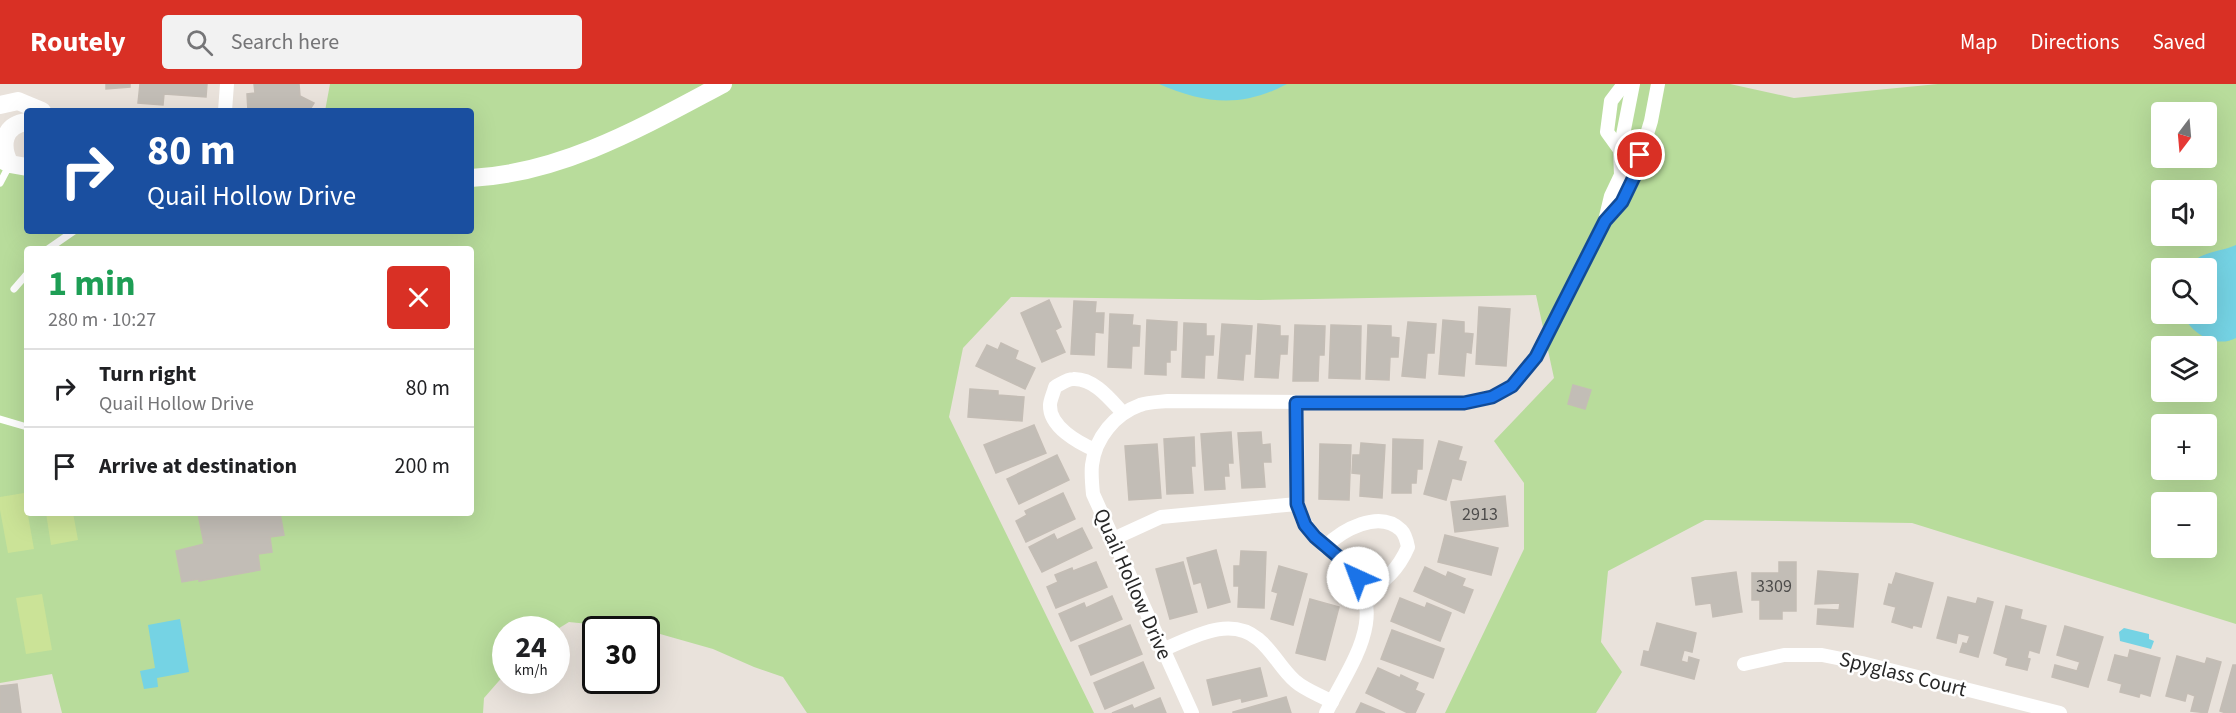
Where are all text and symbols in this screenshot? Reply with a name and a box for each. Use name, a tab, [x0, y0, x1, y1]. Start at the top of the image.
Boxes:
search box	[162, 15, 582, 69]
text: Routely	[30, 22, 126, 62]
icon: search	[183, 26, 216, 59]
text: Search here	[231, 26, 339, 58]
text: Map	[1960, 27, 1998, 57]
text: Directions	[2031, 27, 2119, 57]
text: Saved	[2152, 27, 2206, 57]
north arrow	[2151, 102, 2217, 168]
map controls	[2151, 102, 2217, 558]
text: 80 m	[147, 121, 236, 181]
pin	[1614, 129, 1665, 180]
icon: right	[48, 132, 126, 210]
icon: arrive	[1623, 138, 1656, 171]
text: Quail Hollow Drive	[147, 177, 356, 216]
button: sound	[2151, 180, 2217, 246]
text: 1 min	[48, 258, 136, 309]
button: search	[2151, 258, 2217, 324]
button: close	[387, 266, 450, 329]
text: 280 m · 10:27	[48, 306, 156, 334]
button: layers	[2151, 336, 2217, 402]
text: Turn right	[99, 358, 196, 390]
icon: right	[48, 372, 81, 405]
text: 80 m	[405, 372, 450, 404]
text: Quail Hollow Drive	[99, 390, 254, 418]
button: +	[2151, 414, 2217, 480]
icon: arrive	[48, 450, 81, 483]
text: Arrive at destination	[99, 450, 297, 482]
text: 200 m	[395, 450, 450, 482]
button: −	[2151, 492, 2217, 558]
house number: 2913	[1462, 502, 1498, 527]
street label: Quail Hollow Drive	[1086, 504, 1180, 664]
position arrow	[1326, 546, 1390, 610]
house number: 3309	[1756, 574, 1792, 599]
speed limit sign: 30	[582, 616, 660, 694]
text: 24	[515, 626, 547, 669]
street label: Spyglass Court	[1836, 644, 1970, 704]
text: km/h	[514, 660, 548, 681]

